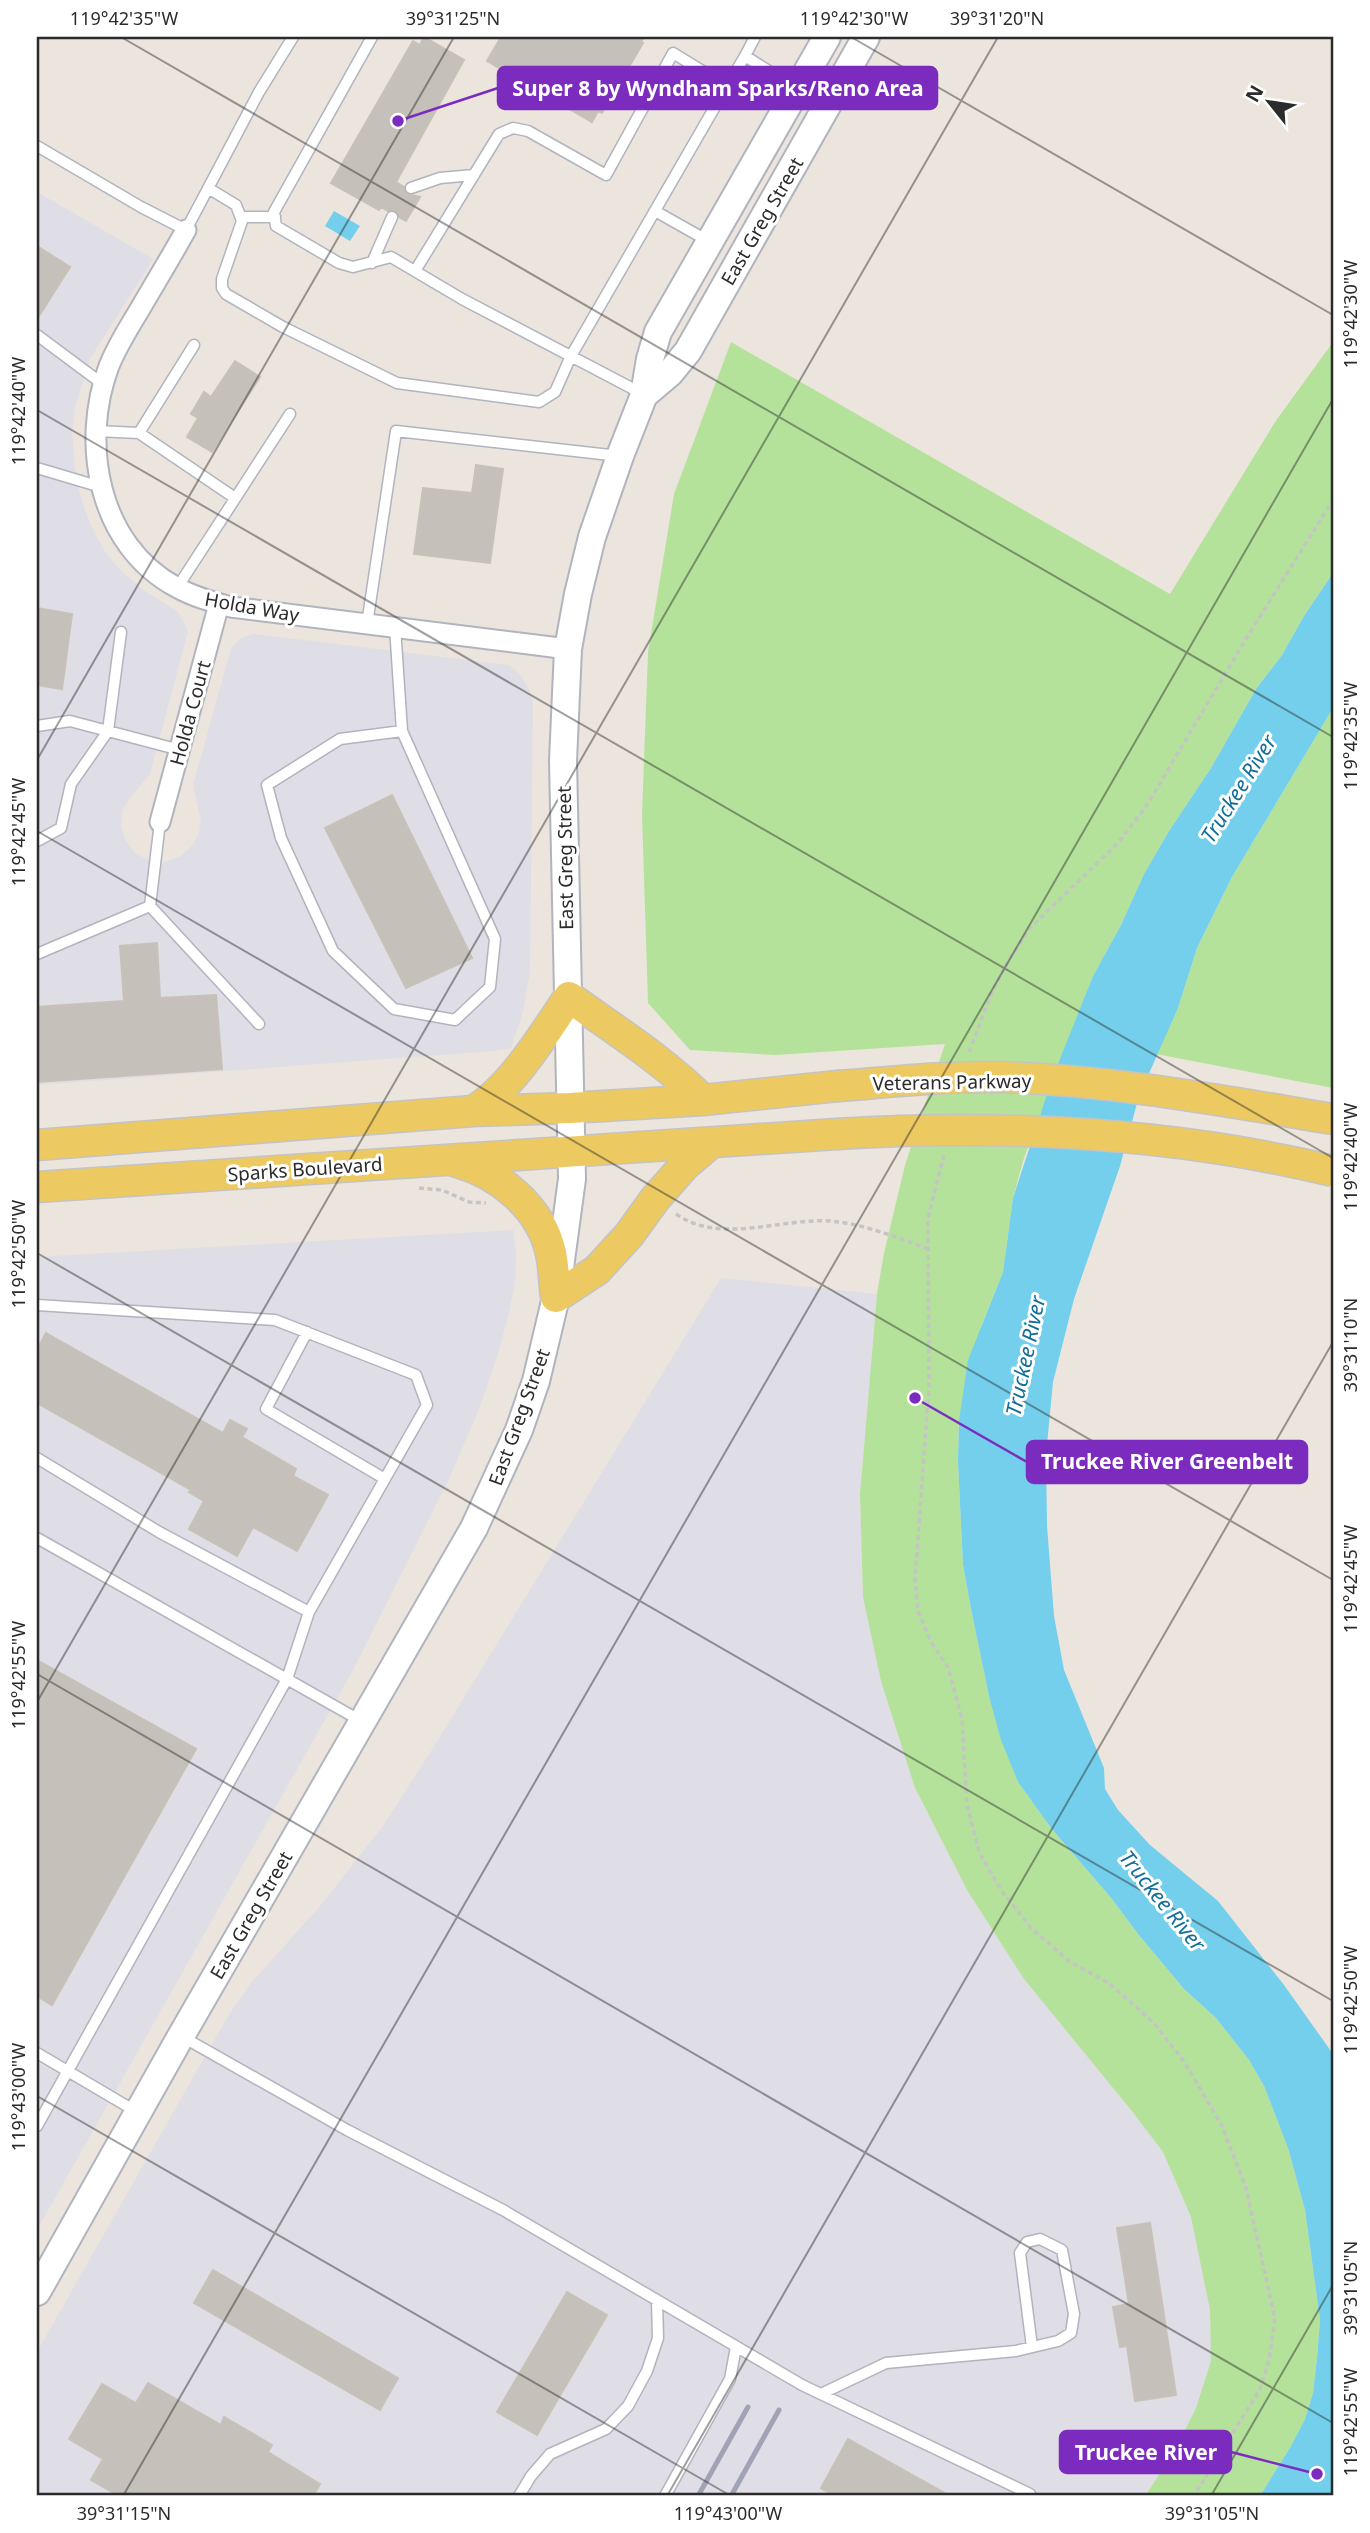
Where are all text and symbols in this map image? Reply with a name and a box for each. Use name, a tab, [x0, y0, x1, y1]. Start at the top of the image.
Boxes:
text: 119°42'35"W	[70, 6, 178, 30]
text: 39°31'25"N	[406, 6, 500, 30]
text: 119°42'30"W	[800, 6, 908, 30]
text: 39°31'20"N	[950, 6, 1044, 30]
north arrow	[1234, 66, 1304, 136]
callout: Super 8 by Wyndham Sparks/Reno Area	[498, 67, 937, 109]
text: Super 8 by Wyndham Sparks/Reno Area	[512, 74, 924, 102]
text: N	[1239, 80, 1269, 107]
street label: East Greg Street	[715, 152, 809, 290]
text: 119°42'30"W	[1338, 260, 1362, 368]
text: 119°42'40"W	[6, 357, 30, 465]
street label: Holda Way	[203, 586, 302, 628]
street label: Holda Court	[164, 657, 217, 768]
text: 119°42'35"W	[1338, 682, 1362, 790]
water label: Truckee River	[1194, 728, 1283, 848]
text: 119°42'45"W	[6, 778, 30, 886]
street label: East Greg Street	[551, 786, 579, 930]
street label: Veterans Parkway	[872, 1068, 1032, 1096]
text: 119°42'40"W	[1338, 1103, 1362, 1211]
street label: Sparks Boulevard	[227, 1151, 383, 1187]
text: 119°42'50"W	[6, 1200, 30, 1308]
water label: Truckee River	[999, 1292, 1052, 1418]
text: 39°31'10"N	[1338, 1298, 1362, 1392]
street label: East Greg Street	[482, 1345, 556, 1489]
callout: Truckee River Greenbelt	[1027, 1441, 1307, 1483]
text: Truckee River Greenbelt	[1041, 1447, 1293, 1475]
text: 119°42'45"W	[1338, 1525, 1362, 1633]
text: 119°42'55"W	[6, 1621, 30, 1729]
water label: Truckee River	[1114, 1844, 1213, 1958]
street label: East Greg Street	[204, 1846, 298, 1984]
text: 119°42'50"W	[1338, 1946, 1362, 2054]
text: 119°43'00"W	[6, 2043, 30, 2151]
text: 39°31'05"N	[1338, 2241, 1362, 2335]
text: 119°42'55"W	[1338, 2368, 1362, 2476]
callout: Truckee River	[1060, 2431, 1231, 2473]
text: Truckee River	[1075, 2438, 1218, 2466]
text: 39°31'15"N	[77, 2501, 171, 2525]
text: 119°43'00"W	[674, 2501, 782, 2525]
text: 39°31'05"N	[1165, 2501, 1259, 2525]

